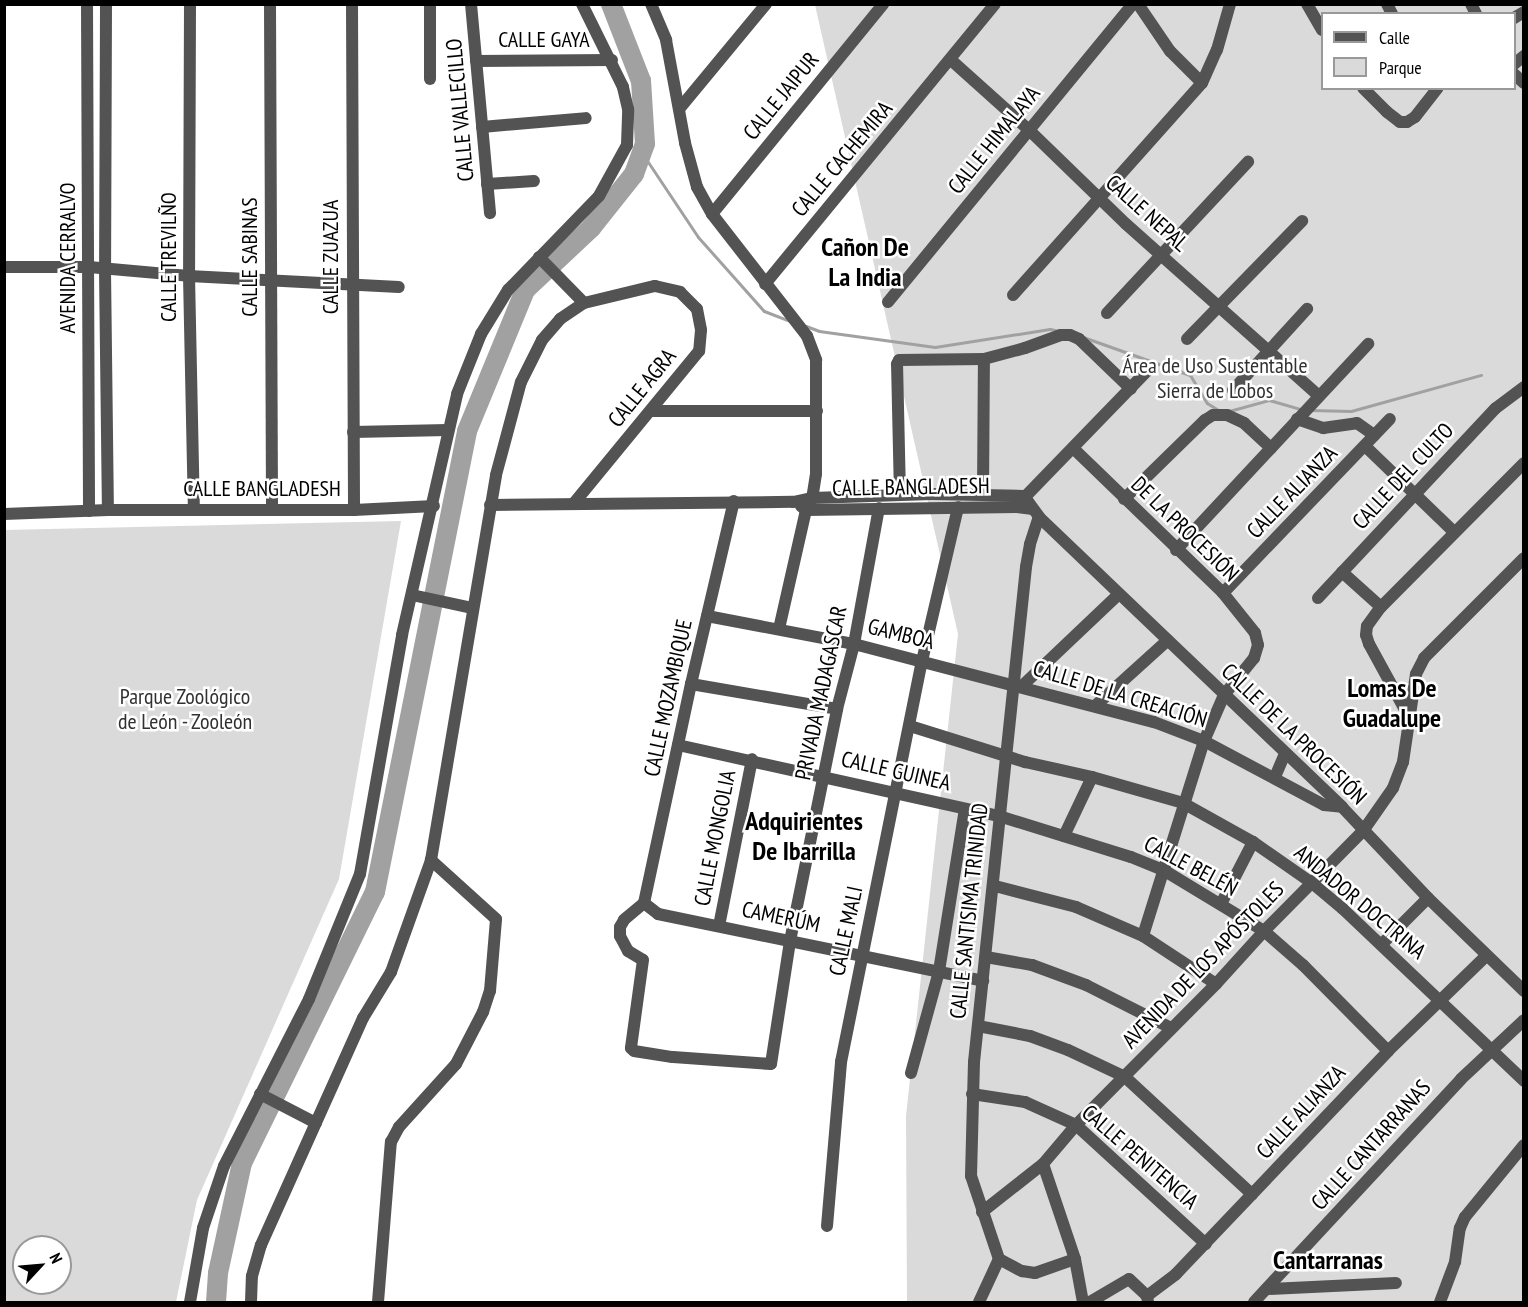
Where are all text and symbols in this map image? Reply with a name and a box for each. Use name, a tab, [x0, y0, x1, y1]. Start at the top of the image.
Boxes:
legend	[1321, 12, 1516, 90]
text: Calle	[1379, 26, 1410, 49]
street label: CALLE GAYA	[498, 27, 590, 53]
street label: CALLE VALLECILLO	[441, 37, 479, 183]
street label: CALLE JAIPUR	[738, 47, 824, 145]
text: Parque	[1379, 56, 1422, 79]
street label: CALLE HIMALAYA	[942, 81, 1046, 199]
street label: CALLE CACHEMIRA	[786, 96, 898, 222]
street label: CALLE NEPAL	[1100, 169, 1194, 257]
street label: AVENIDA CERRALVO	[55, 182, 81, 334]
street label: CALLE TREVILÑO	[156, 192, 182, 322]
street label: CALLE SABINAS	[237, 197, 263, 317]
street label: CALLE ZUAZUA	[318, 199, 344, 315]
district label: Cañon De La India	[821, 231, 909, 292]
street label: CALLE AGRA	[602, 343, 682, 433]
park label: Área de Uso Sustentable Sierra de Lobos	[1123, 352, 1307, 404]
street label: CALLE DEL CULTO	[1347, 417, 1459, 535]
street label: CALLE ALIANZA	[1241, 440, 1343, 544]
street label: DE LA PROCESIÓN	[1126, 471, 1244, 587]
street label: CALLE BANGLADESH	[832, 472, 990, 502]
street label: CALLE BANGLADESH	[183, 476, 341, 502]
street label: PRIVADA MADAGASCAR	[790, 603, 852, 783]
street label: GAMBOA	[865, 613, 937, 655]
street label: CALLE MOZAMBIQUE	[638, 617, 698, 779]
street label: CALLE DE LA CREACIÓN	[1029, 655, 1211, 733]
street label: CALLE DE LA PROCESIÓN	[1216, 658, 1372, 810]
district label: Lomas De Guadalupe	[1343, 672, 1441, 734]
park label: Parque Zoológico de León - Zooleón	[117, 683, 253, 734]
street label: CALLE GUINEA	[839, 746, 953, 796]
street label: CALLE MONGOLIA	[689, 768, 741, 908]
street label: CALLE SANTISIMA TRINIDAD	[944, 801, 994, 1021]
district label: Adquirientes De Ibarrilla	[745, 805, 863, 867]
street label: CALLE BELÉN	[1140, 830, 1242, 902]
street label: ANDADOR DOCTRINA	[1289, 839, 1431, 965]
street label: AVENIDA DE LOS APÓSTOLES	[1116, 876, 1290, 1054]
street label: CALLE MALI	[824, 884, 868, 978]
street label: CAMERÚM	[739, 896, 823, 938]
street label: CALLE ALIANZA	[1251, 1060, 1351, 1164]
street label: CALLE CANTARRANAS	[1306, 1075, 1436, 1215]
street label: CALLE PENITENCIA	[1076, 1099, 1204, 1215]
north arrow	[12, 1235, 72, 1295]
district label: Cantarranas	[1273, 1244, 1383, 1276]
text: N	[45, 1250, 67, 1266]

